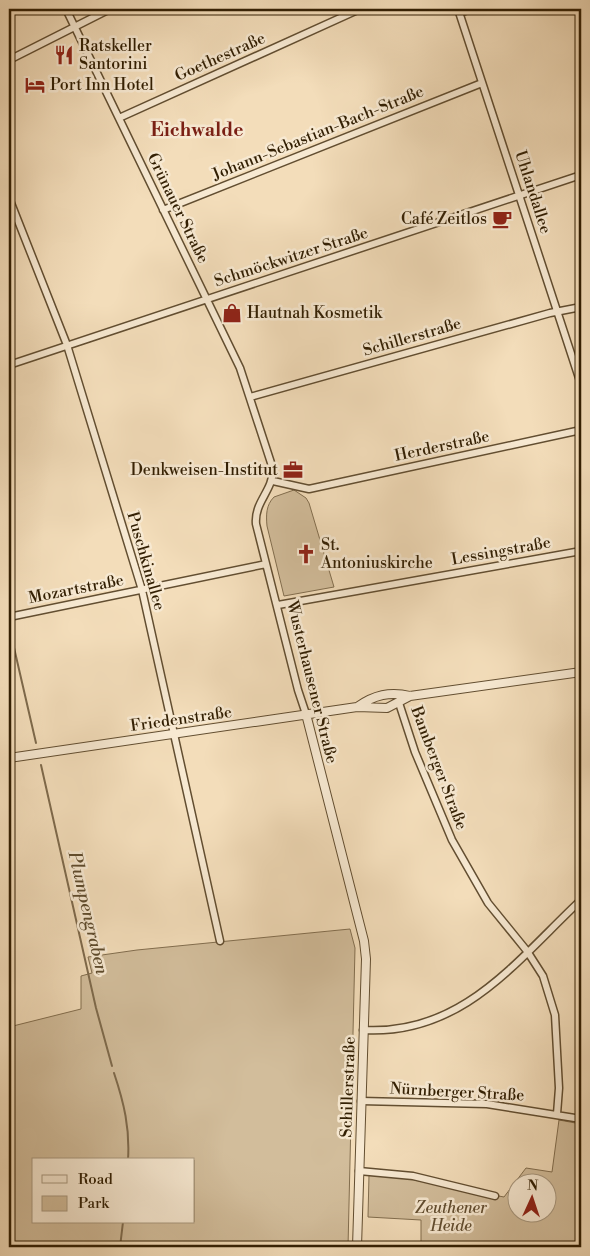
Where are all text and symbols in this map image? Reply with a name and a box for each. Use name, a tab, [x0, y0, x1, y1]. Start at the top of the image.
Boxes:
street label: Goethestraße	[172, 28, 268, 86]
place label: Ratskeller Santorini	[79, 36, 152, 74]
restaurant icon: Ratskeller Santorini	[53, 44, 75, 66]
hotel icon: Port Inn Hotel	[24, 74, 46, 96]
place label: Port Inn Hotel	[50, 75, 154, 95]
street label: Johann-Sebastian-Bach-Straße	[208, 81, 427, 185]
district label: Eichwalde	[151, 118, 243, 142]
street label: Uhlandallee	[510, 148, 556, 236]
street label: Grünauer Straße	[143, 150, 213, 266]
cafe icon: Café Zeitlos	[491, 208, 513, 230]
place label: Café Zeitlos	[401, 209, 487, 229]
street label: Schmöckwitzer Straße	[212, 223, 370, 291]
shop icon: Hautnah Kosmetik	[221, 302, 243, 324]
place label: Hautnah Kosmetik	[247, 303, 384, 323]
street label: Schillerstraße	[361, 313, 463, 361]
street label: Herderstraße	[393, 426, 491, 466]
office icon: Denkweisen-Institut	[282, 459, 304, 481]
place label: Denkweisen-Institut	[130, 460, 278, 480]
street label: Puschkinallee	[122, 509, 170, 613]
street label: Lessingstraße	[450, 532, 552, 570]
place label: St. Antoniuskirche	[320, 535, 433, 573]
church icon: St. Antoniuskirche	[295, 543, 317, 565]
street label: Mozartstraße	[27, 570, 125, 608]
street label: Wusterhausener Straße	[282, 598, 342, 765]
street label: Friedenstraße	[129, 702, 233, 736]
street label: Bamberger Straße	[406, 703, 472, 833]
water label: Plumpengraben	[62, 848, 114, 978]
street label: Schillerstraße	[336, 1036, 360, 1138]
street label: Nürnberger Straße	[389, 1078, 525, 1106]
legend	[32, 1158, 195, 1224]
text: Road	[78, 1170, 113, 1189]
north arrow	[508, 1174, 558, 1224]
text: N	[527, 1177, 539, 1195]
text: Park	[78, 1194, 110, 1213]
park label: Zeuthener Heide	[415, 1198, 488, 1236]

